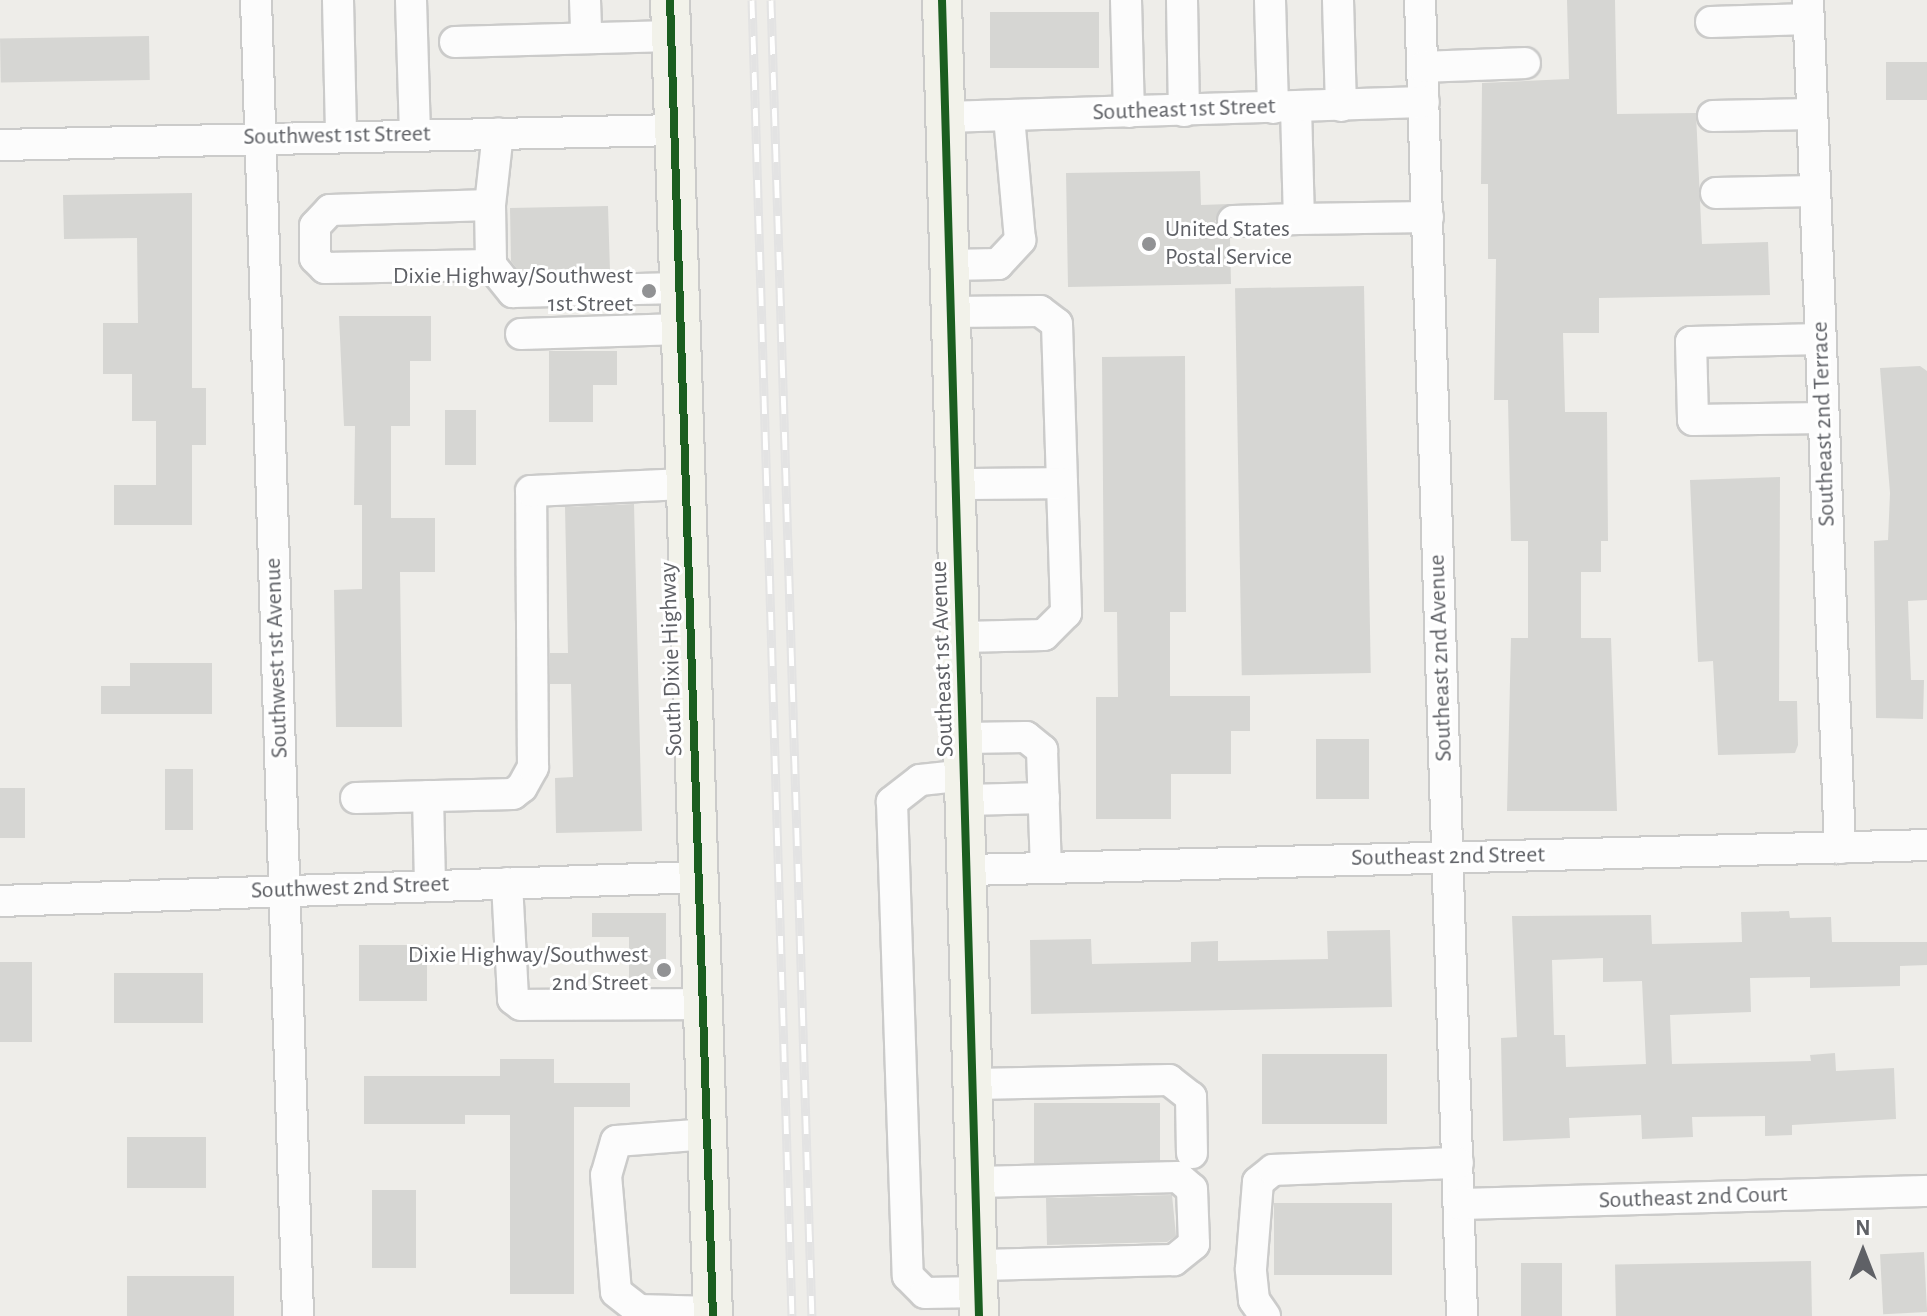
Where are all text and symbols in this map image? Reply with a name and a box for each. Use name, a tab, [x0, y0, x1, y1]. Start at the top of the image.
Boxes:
street label: Southeast 1st Street	[1092, 92, 1276, 128]
street label: Southwest 1st Street	[243, 120, 431, 152]
place label: United States Postal Service	[1165, 216, 1292, 272]
marker: United States Postal Service	[1140, 235, 1158, 253]
place label: Dixie Highway/Southwest 1st Street	[393, 263, 633, 319]
marker: Dixie Highway/Southwest 1st Street	[640, 282, 658, 300]
street label: Southeast 2nd Terrace	[1806, 321, 1842, 527]
street label: Southeast 2nd Avenue	[1423, 554, 1459, 762]
street label: Southwest 1st Avenue	[259, 557, 295, 759]
street label: Southeast 1st Avenue	[925, 560, 961, 758]
street label: South Dixie Highway	[654, 561, 690, 757]
street label: Southeast 2nd Street	[1351, 841, 1545, 873]
street label: Southwest 2nd Street	[250, 870, 450, 906]
place label: Dixie Highway/Southwest 2nd Street	[408, 942, 648, 998]
marker: Dixie Highway/Southwest 2nd Street	[655, 961, 673, 979]
street label: Southeast 2nd Court	[1598, 1180, 1788, 1216]
north arrow	[1823, 1212, 1903, 1292]
text: N	[1855, 1217, 1871, 1239]

